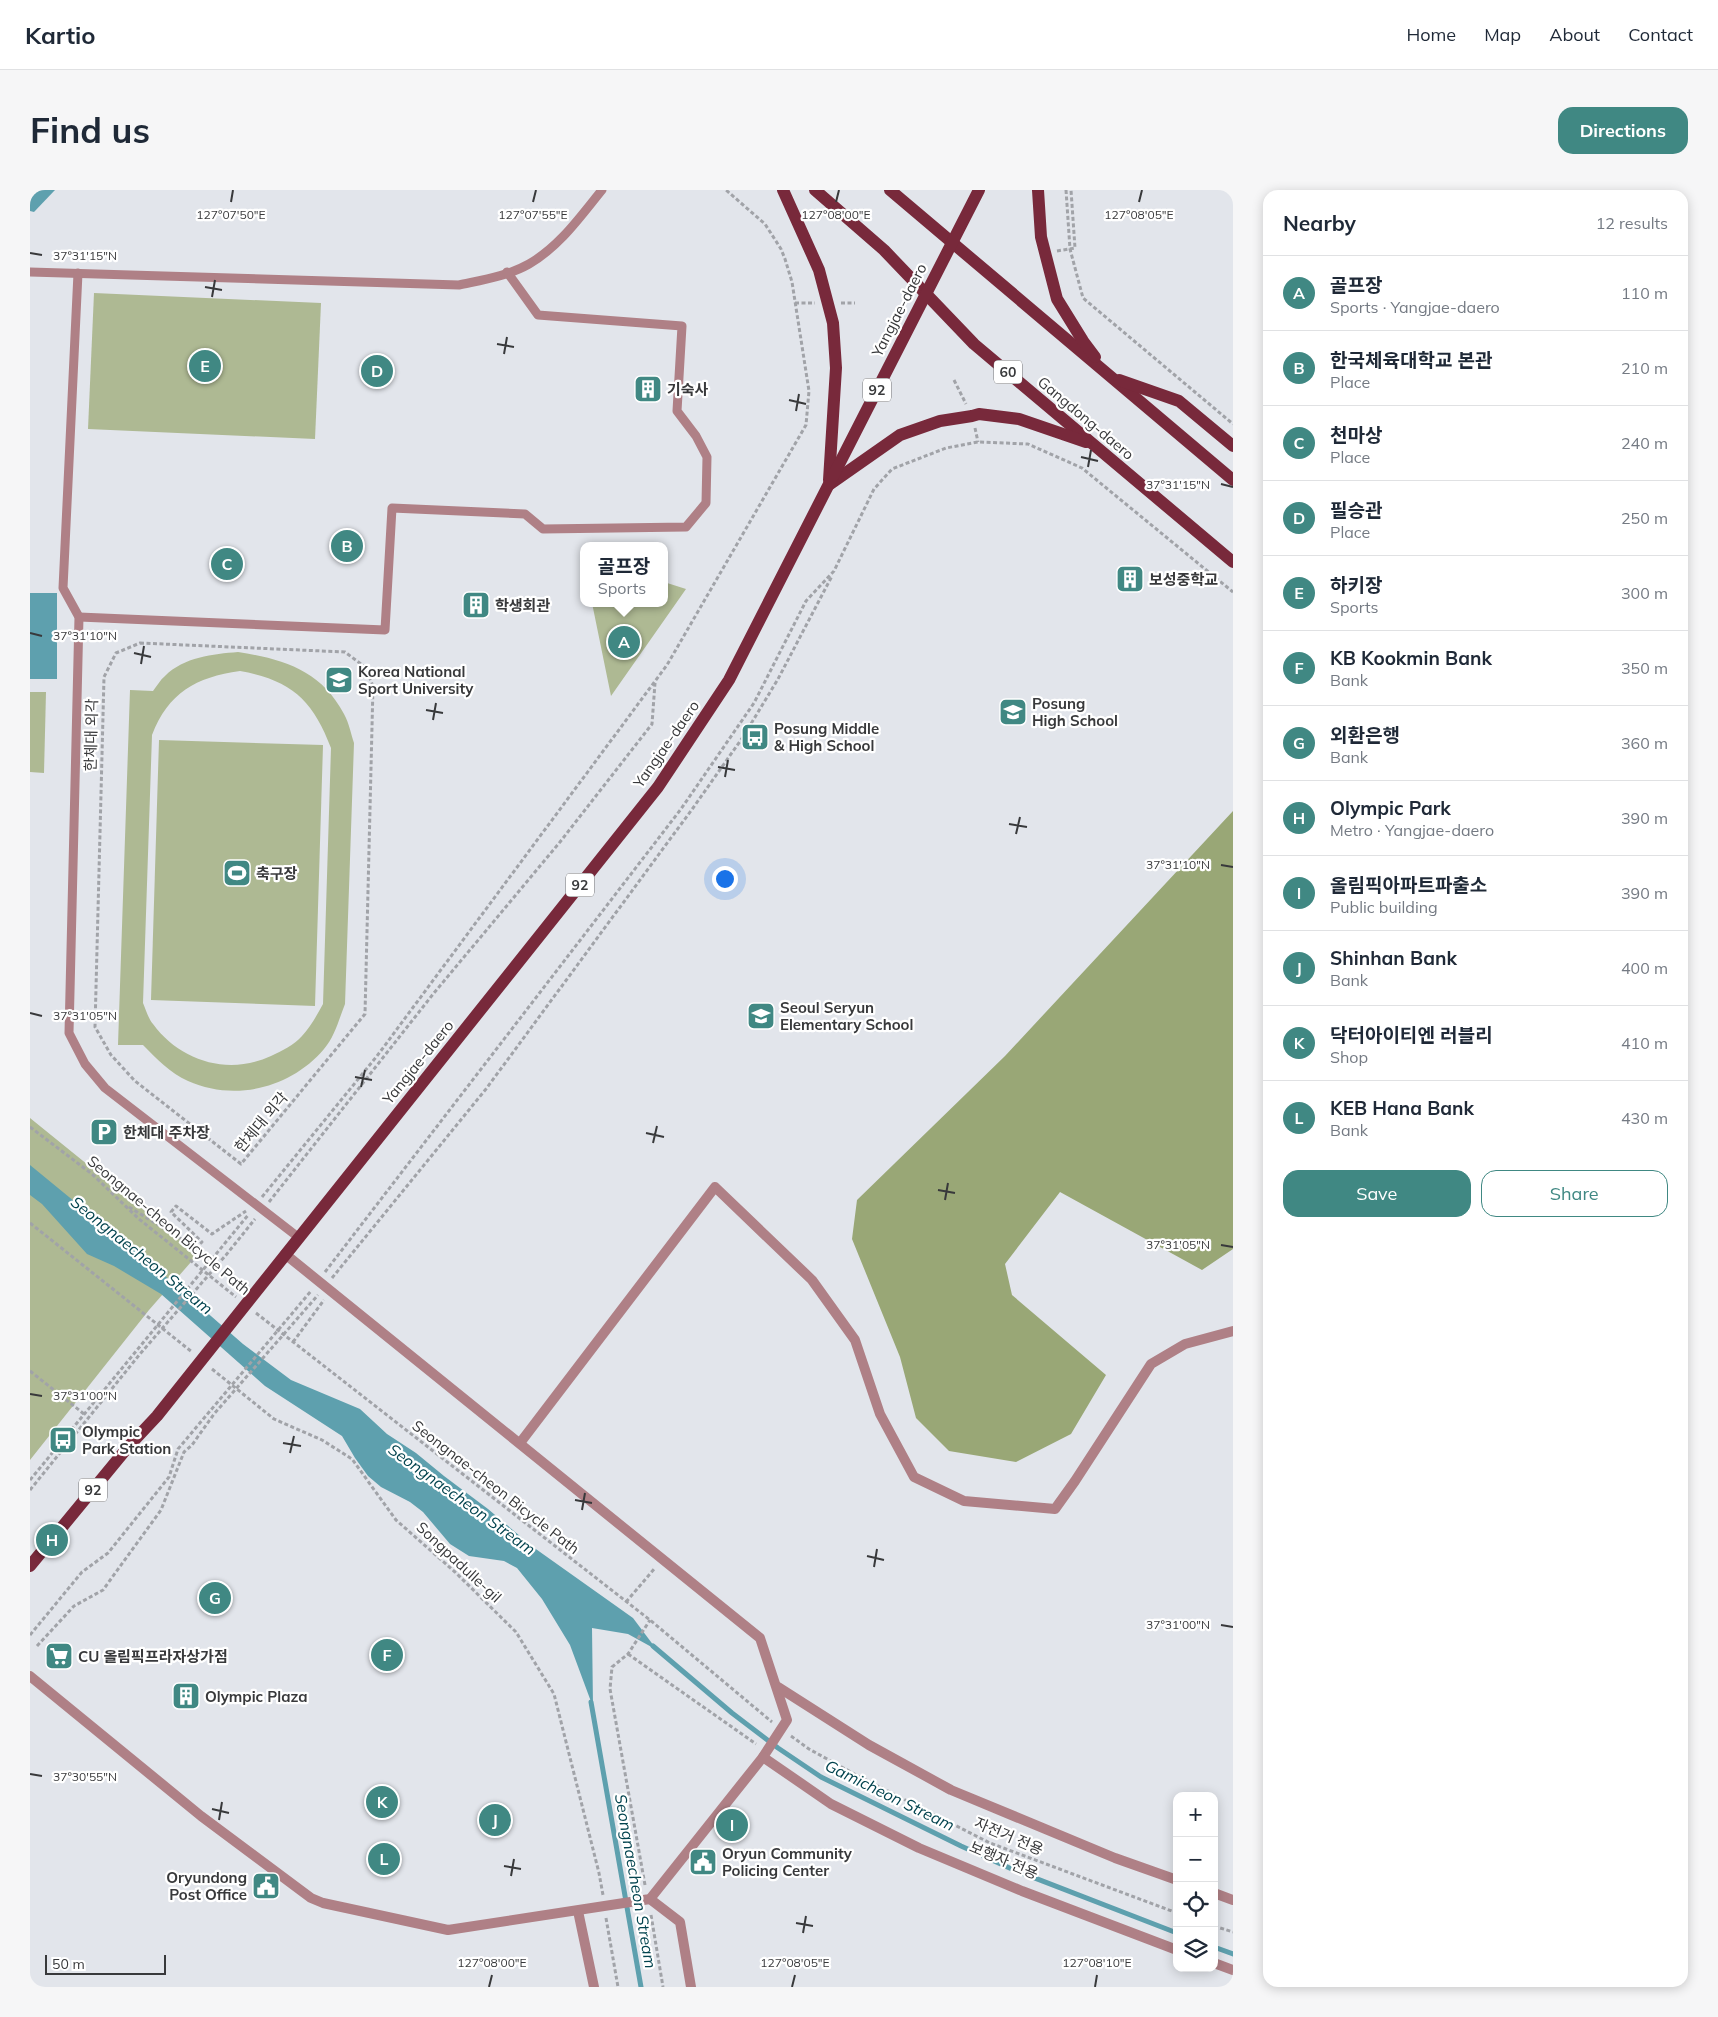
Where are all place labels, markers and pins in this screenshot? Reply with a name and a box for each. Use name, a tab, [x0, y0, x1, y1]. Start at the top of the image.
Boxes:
pin: E	[189, 347, 221, 385]
pin: D	[361, 352, 393, 390]
building icon: 기숙사	[633, 374, 663, 404]
place label: 기숙사	[667, 380, 709, 399]
pin: B	[331, 527, 363, 565]
pin: C	[211, 545, 243, 583]
building icon: 보성중학교	[1115, 564, 1145, 594]
place label: 보성중학교	[1149, 570, 1218, 589]
building icon: 학생회관	[461, 590, 491, 620]
place label: 학생회관	[495, 596, 550, 615]
pin: A	[608, 623, 640, 661]
place label: Korea National Sport University	[358, 662, 474, 698]
school or university icon: Korea National Sport University	[324, 665, 354, 695]
place label: Posung High School	[1032, 694, 1118, 730]
school or university icon: Posung High School	[998, 697, 1028, 727]
place label: Posung Middle & High School	[774, 719, 879, 755]
bus stop icon: Posung Middle & High School	[740, 722, 770, 752]
sports icon: 축구장	[222, 858, 252, 888]
place label: 축구장	[256, 864, 298, 883]
place label: Seoul Seryun Elementary School	[780, 998, 913, 1034]
school or university icon: Seoul Seryun Elementary School	[746, 1001, 776, 1031]
parking icon: 한체대 주차장	[89, 1117, 119, 1147]
place label: 한체대 주차장	[123, 1123, 210, 1142]
place label: Olympic Park Station	[82, 1422, 171, 1458]
bus stop icon: Olympic Park Station	[48, 1425, 78, 1455]
pin: H	[36, 1521, 68, 1559]
pin: G	[199, 1579, 231, 1617]
pin: F	[371, 1636, 403, 1674]
supermarket icon: CU 올림픽프라자상가점	[44, 1641, 74, 1671]
place label: CU 올림픽프라자상가점	[78, 1647, 228, 1666]
building icon: Olympic Plaza	[171, 1681, 201, 1711]
place label: Olympic Plaza	[205, 1687, 308, 1706]
pin: K	[366, 1783, 398, 1821]
pin: J	[479, 1801, 511, 1839]
pin: I	[716, 1806, 748, 1844]
pin: L	[368, 1840, 400, 1878]
place label: Oryun Community Policing Center	[722, 1844, 853, 1880]
public building icon: Oryun Community Policing Center	[688, 1847, 718, 1877]
place label: Oryundong Post Office	[166, 1868, 247, 1904]
public building icon: Oryundong Post Office	[251, 1871, 281, 1901]

